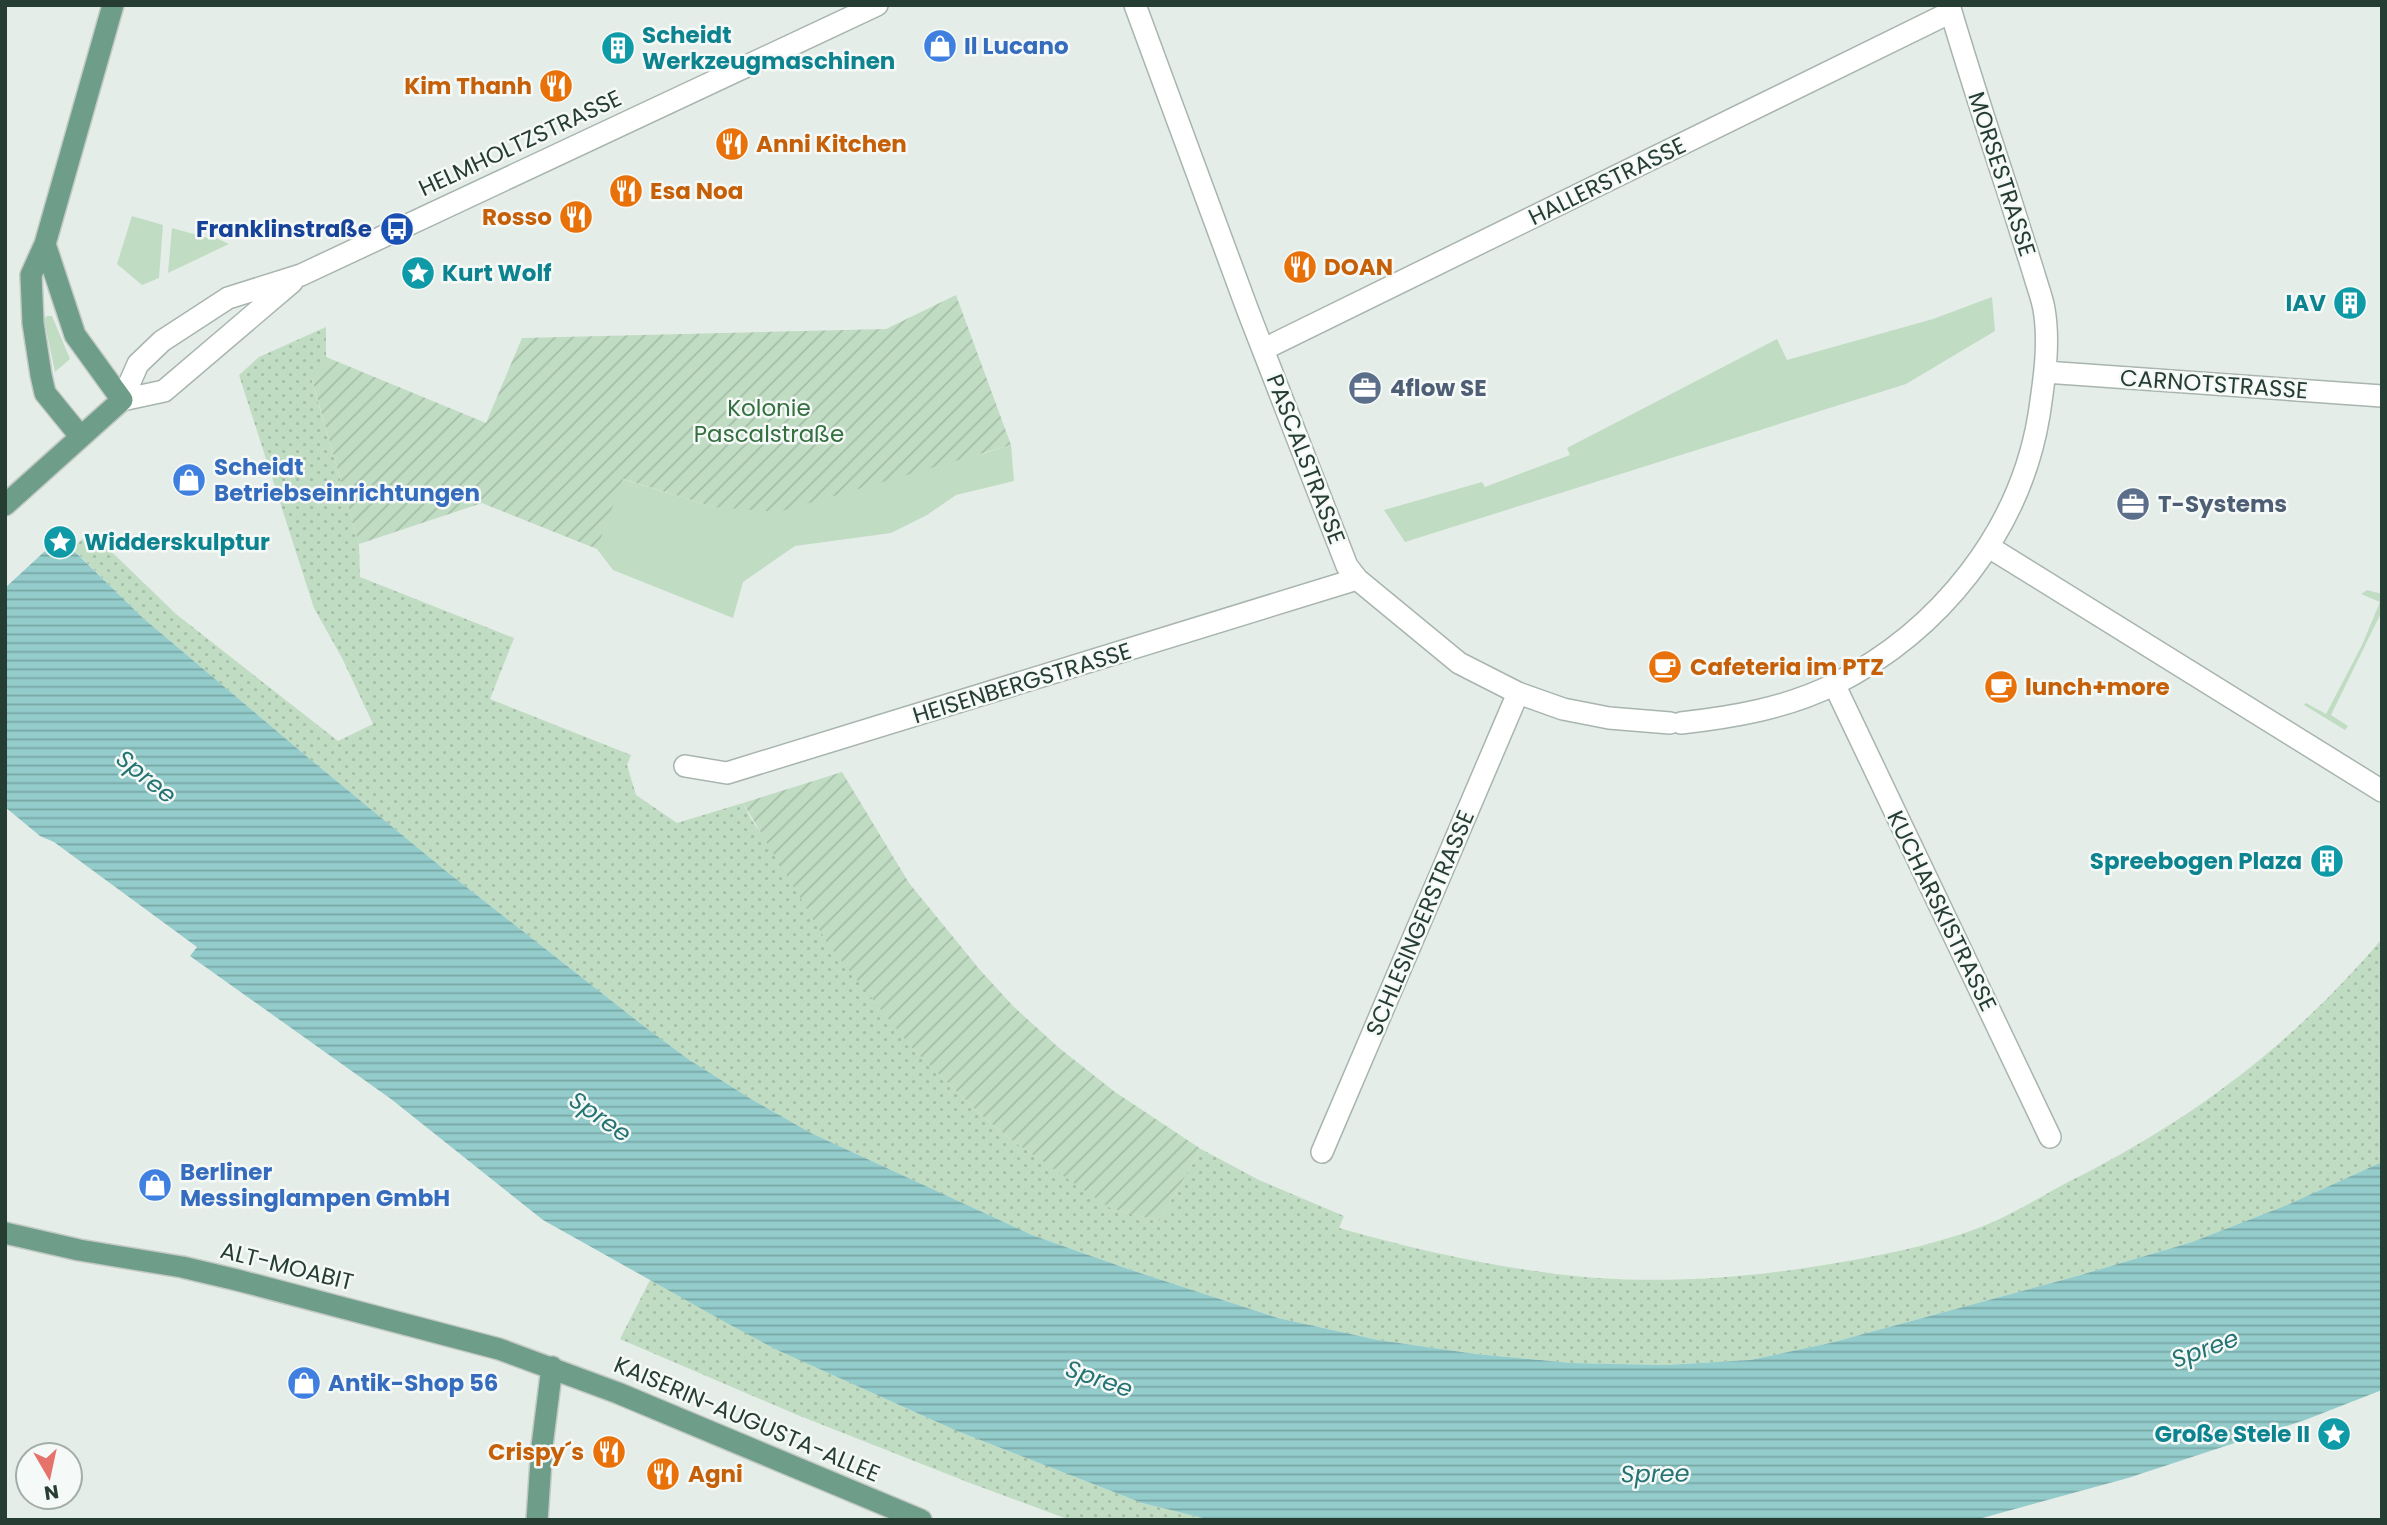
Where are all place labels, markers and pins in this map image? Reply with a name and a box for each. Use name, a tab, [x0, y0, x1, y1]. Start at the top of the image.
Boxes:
place label: Scheidt Werkzeugmaschinen	[642, 19, 895, 77]
shop icon: Il Lucano	[921, 27, 959, 65]
building icon: Scheidt Werkzeugmaschinen	[599, 29, 637, 67]
place label: Il Lucano	[964, 30, 1069, 62]
restaurant icon: Kim Thanh	[537, 67, 575, 105]
place label: Kim Thanh	[404, 70, 532, 102]
restaurant icon: Anni Kitchen	[713, 125, 751, 163]
place label: Anni Kitchen	[756, 128, 907, 160]
restaurant icon: Esa Noa	[607, 172, 645, 210]
place label: Esa Noa	[650, 175, 743, 207]
restaurant icon: Rosso	[557, 198, 595, 236]
place label: Rosso	[482, 201, 552, 233]
bus stop icon: Franklinstraße	[378, 210, 416, 248]
place label: Franklinstraße	[196, 213, 372, 245]
restaurant icon: DOAN	[1281, 248, 1319, 286]
place label: DOAN	[1324, 251, 1393, 283]
place icon: Kurt Wolf	[399, 254, 437, 292]
place label: Kurt Wolf	[442, 257, 552, 289]
building icon: IAV	[2331, 284, 2369, 322]
place label: IAV	[2285, 287, 2326, 319]
office icon: 4flow SE	[1346, 369, 1384, 407]
place label: 4flow SE	[1390, 372, 1487, 404]
place label: Scheidt Betriebseinrichtungen	[214, 451, 480, 509]
shop icon: Scheidt Betriebseinrichtungen	[170, 461, 208, 499]
office icon: T-Systems	[2114, 485, 2152, 523]
place label: T-Systems	[2158, 488, 2287, 520]
place icon: Widderskulptur	[41, 523, 79, 561]
place label: Widderskulptur	[84, 526, 270, 558]
cafe icon: Cafeteria im PTZ	[1646, 648, 1684, 686]
place label: Cafeteria im PTZ	[1690, 651, 1884, 683]
cafe icon: lunch+more	[1982, 668, 2020, 706]
place label: lunch+more	[2025, 671, 2170, 703]
building icon: Spreebogen Plaza	[2308, 842, 2346, 880]
place label: Spreebogen Plaza	[2090, 845, 2302, 877]
place label: Berliner Messinglampen GmbH	[180, 1156, 450, 1214]
shop icon: Berliner Messinglampen GmbH	[136, 1166, 174, 1204]
shop icon: Antik-Shop 56	[285, 1364, 323, 1402]
place label: Antik-Shop 56	[328, 1367, 499, 1399]
place icon: Große Stele II	[2315, 1415, 2353, 1453]
place label: Große Stele II	[2154, 1418, 2310, 1450]
restaurant icon: Crispy´s	[590, 1433, 628, 1471]
place label: Crispy´s	[488, 1436, 584, 1468]
restaurant icon: Agni	[644, 1455, 682, 1493]
place label: Agni	[688, 1458, 743, 1490]

